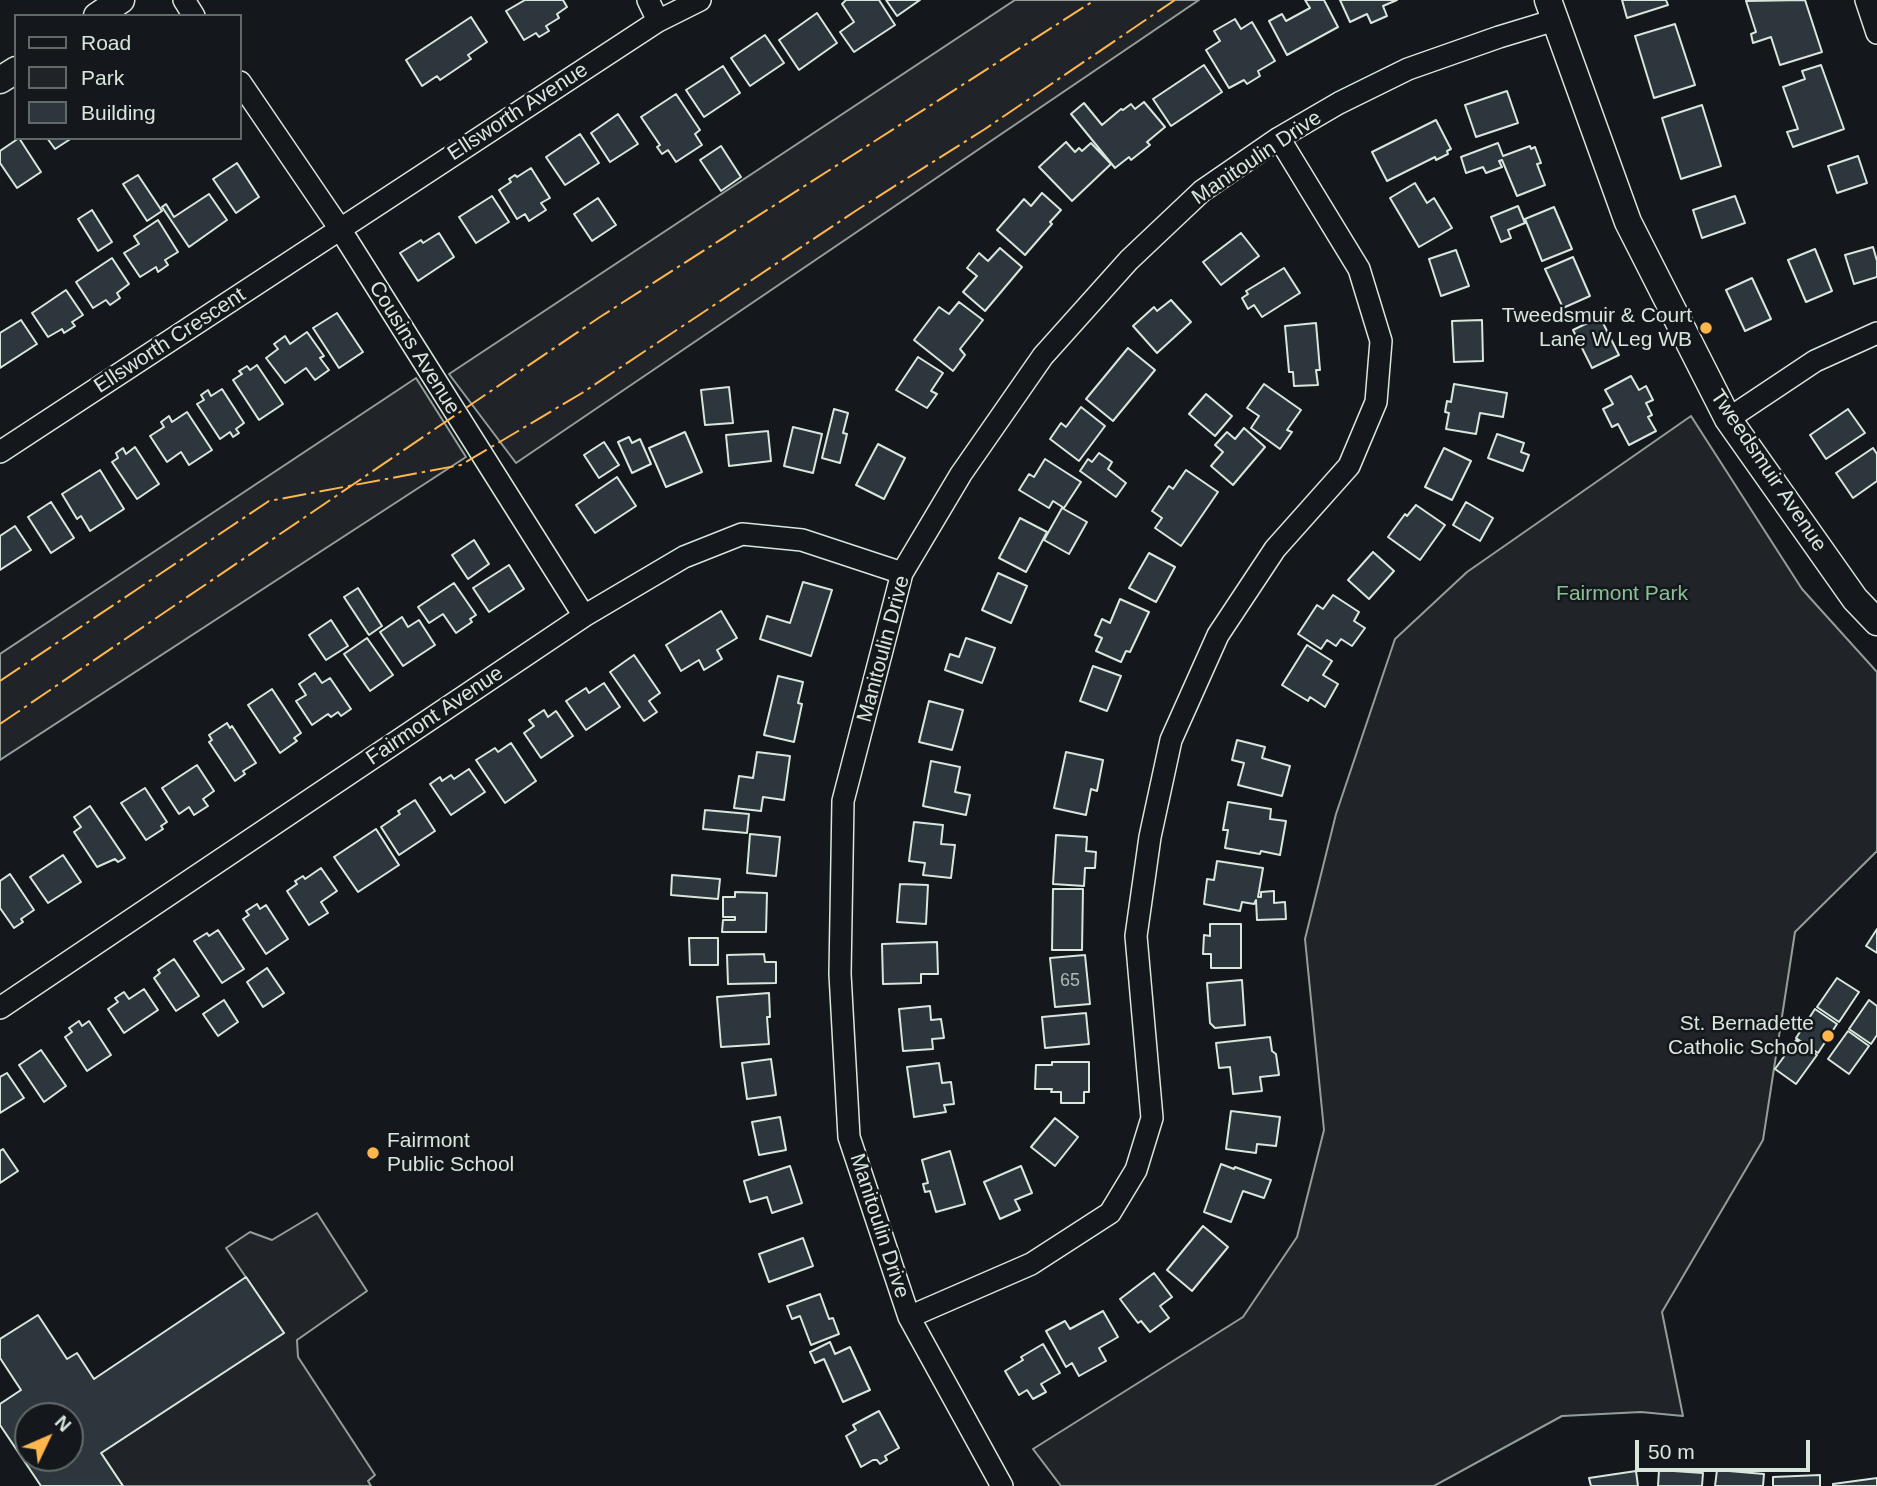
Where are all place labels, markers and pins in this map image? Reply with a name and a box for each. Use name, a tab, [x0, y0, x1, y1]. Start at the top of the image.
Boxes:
place label: Tweedsmuir & Court Lane W Leg WB	[1502, 303, 1692, 353]
marker: Tweedsmuir & Court Lane W Leg WB	[1698, 320, 1714, 336]
place label: St. Bernadette Catholic School	[1668, 1011, 1814, 1061]
marker: St. Bernadette Catholic School	[1820, 1028, 1836, 1044]
place label: Fairmont Public School	[387, 1128, 514, 1178]
marker: Fairmont Public School	[365, 1145, 381, 1161]

